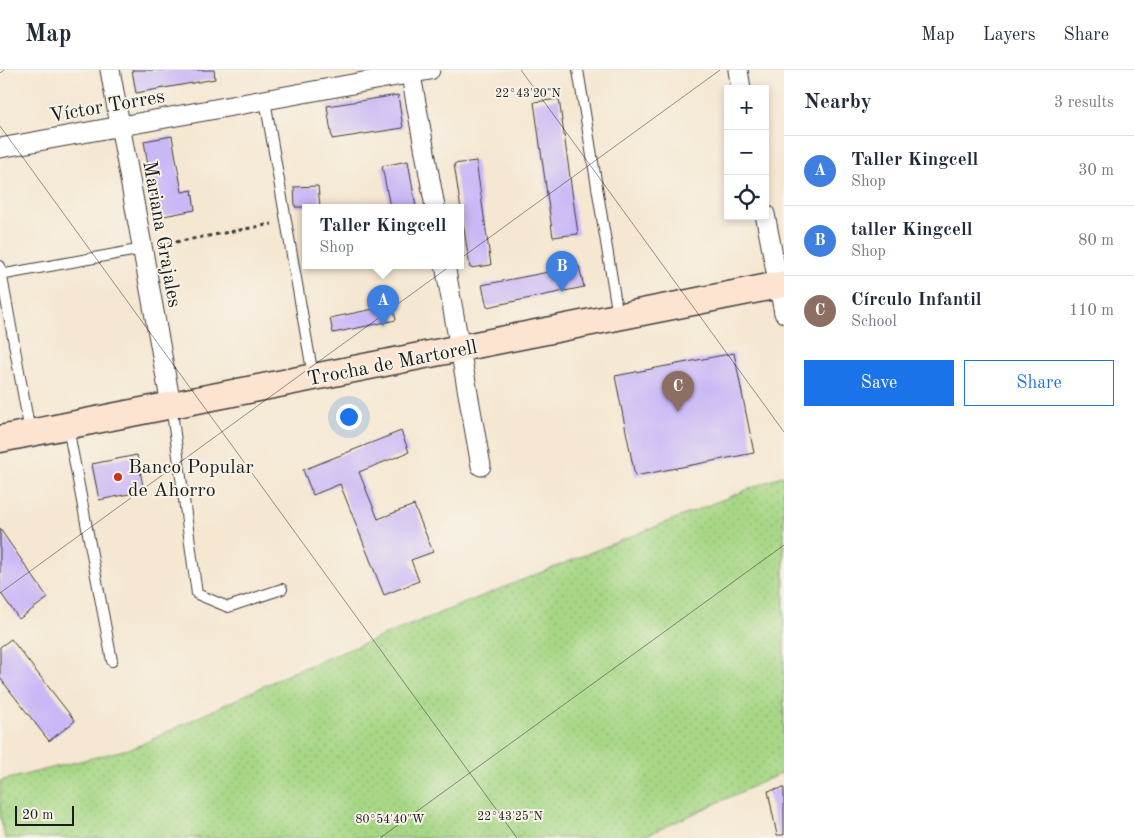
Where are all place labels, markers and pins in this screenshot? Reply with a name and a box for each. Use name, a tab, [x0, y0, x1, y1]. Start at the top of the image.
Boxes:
pin: B	[546, 251, 578, 292]
pin: A	[367, 285, 399, 326]
pin: C	[662, 371, 694, 412]
place label: Banco Popular de Ahorro	[128, 458, 254, 501]
marker: Banco Popular de Ahorro	[112, 471, 124, 483]

